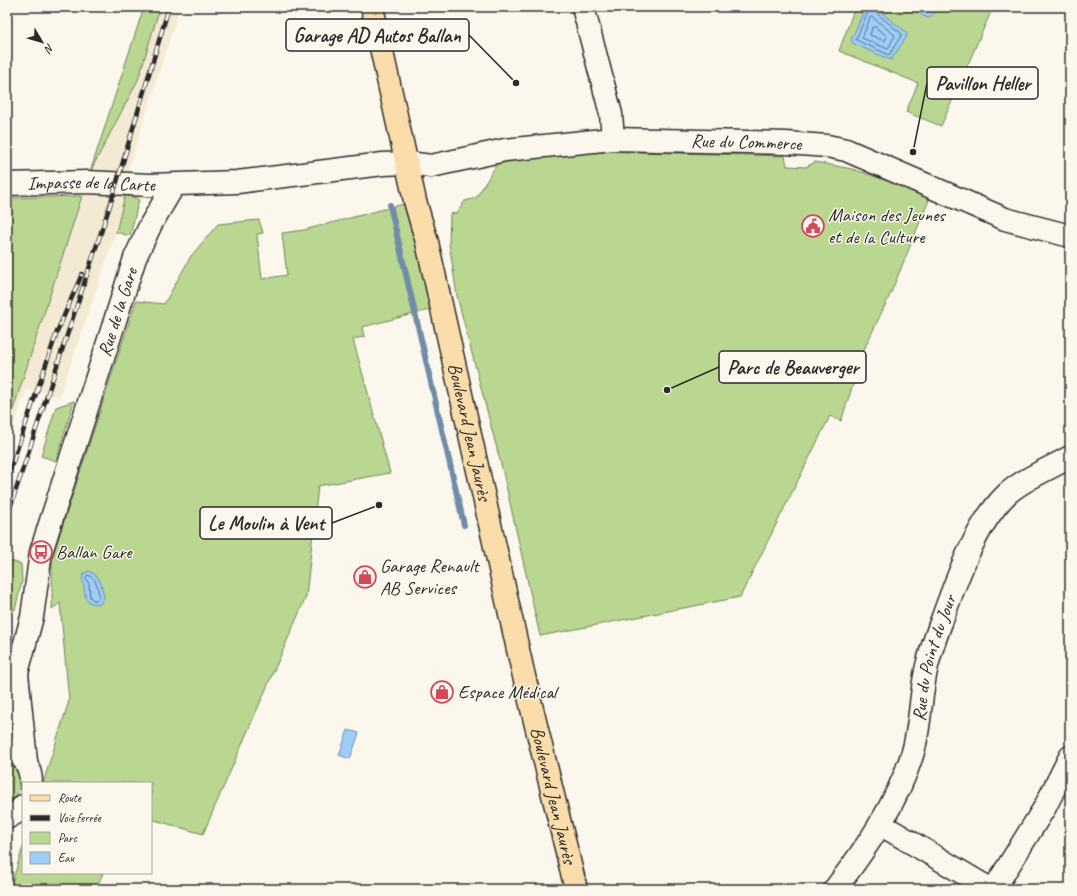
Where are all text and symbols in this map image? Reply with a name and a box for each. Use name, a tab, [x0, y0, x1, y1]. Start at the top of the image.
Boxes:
callout: Garage AD Autos Ballan	[286, 19, 469, 51]
north arrow	[22, 22, 62, 62]
text: Garage AD Autos Ballan	[293, 23, 461, 48]
text: N	[41, 41, 57, 57]
callout: Pavillon Heller	[927, 67, 1038, 99]
text: Pavillon Heller	[935, 71, 1033, 96]
street label: Rue du Commerce	[691, 129, 804, 156]
street label: Impasse de la Carte	[27, 170, 157, 197]
place label: Maison des Jeunes et de la Culture	[828, 203, 946, 249]
public building icon: Maison des Jeunes et de la Culture	[800, 213, 826, 239]
street label: Rue de la Gare	[92, 263, 144, 360]
callout: Parc de Beauverger	[719, 351, 866, 383]
text: Parc de Beauverger	[727, 355, 861, 380]
street label: Boulevard Jean Jaurès	[442, 361, 497, 505]
callout: Le Moulin à Vent	[200, 507, 332, 539]
text: Le Moulin à Vent	[208, 511, 326, 536]
bus stop icon: Ballan Gare	[28, 539, 54, 565]
place label: Ballan Gare	[56, 540, 133, 564]
place label: Garage Renault AB Services	[380, 554, 480, 600]
shop icon: Garage Renault AB Services	[352, 564, 378, 590]
street label: Rue du Point du Jour	[907, 591, 962, 722]
shop icon: Espace Médical	[429, 679, 455, 705]
place label: Espace Médical	[458, 680, 560, 704]
street label: Boulevard Jean Jaurès	[525, 724, 582, 869]
legend	[22, 782, 152, 874]
text: Route	[58, 790, 82, 806]
text: Voie ferrée	[58, 810, 102, 826]
text: Parc	[58, 830, 78, 846]
text: Eau	[58, 850, 76, 866]

